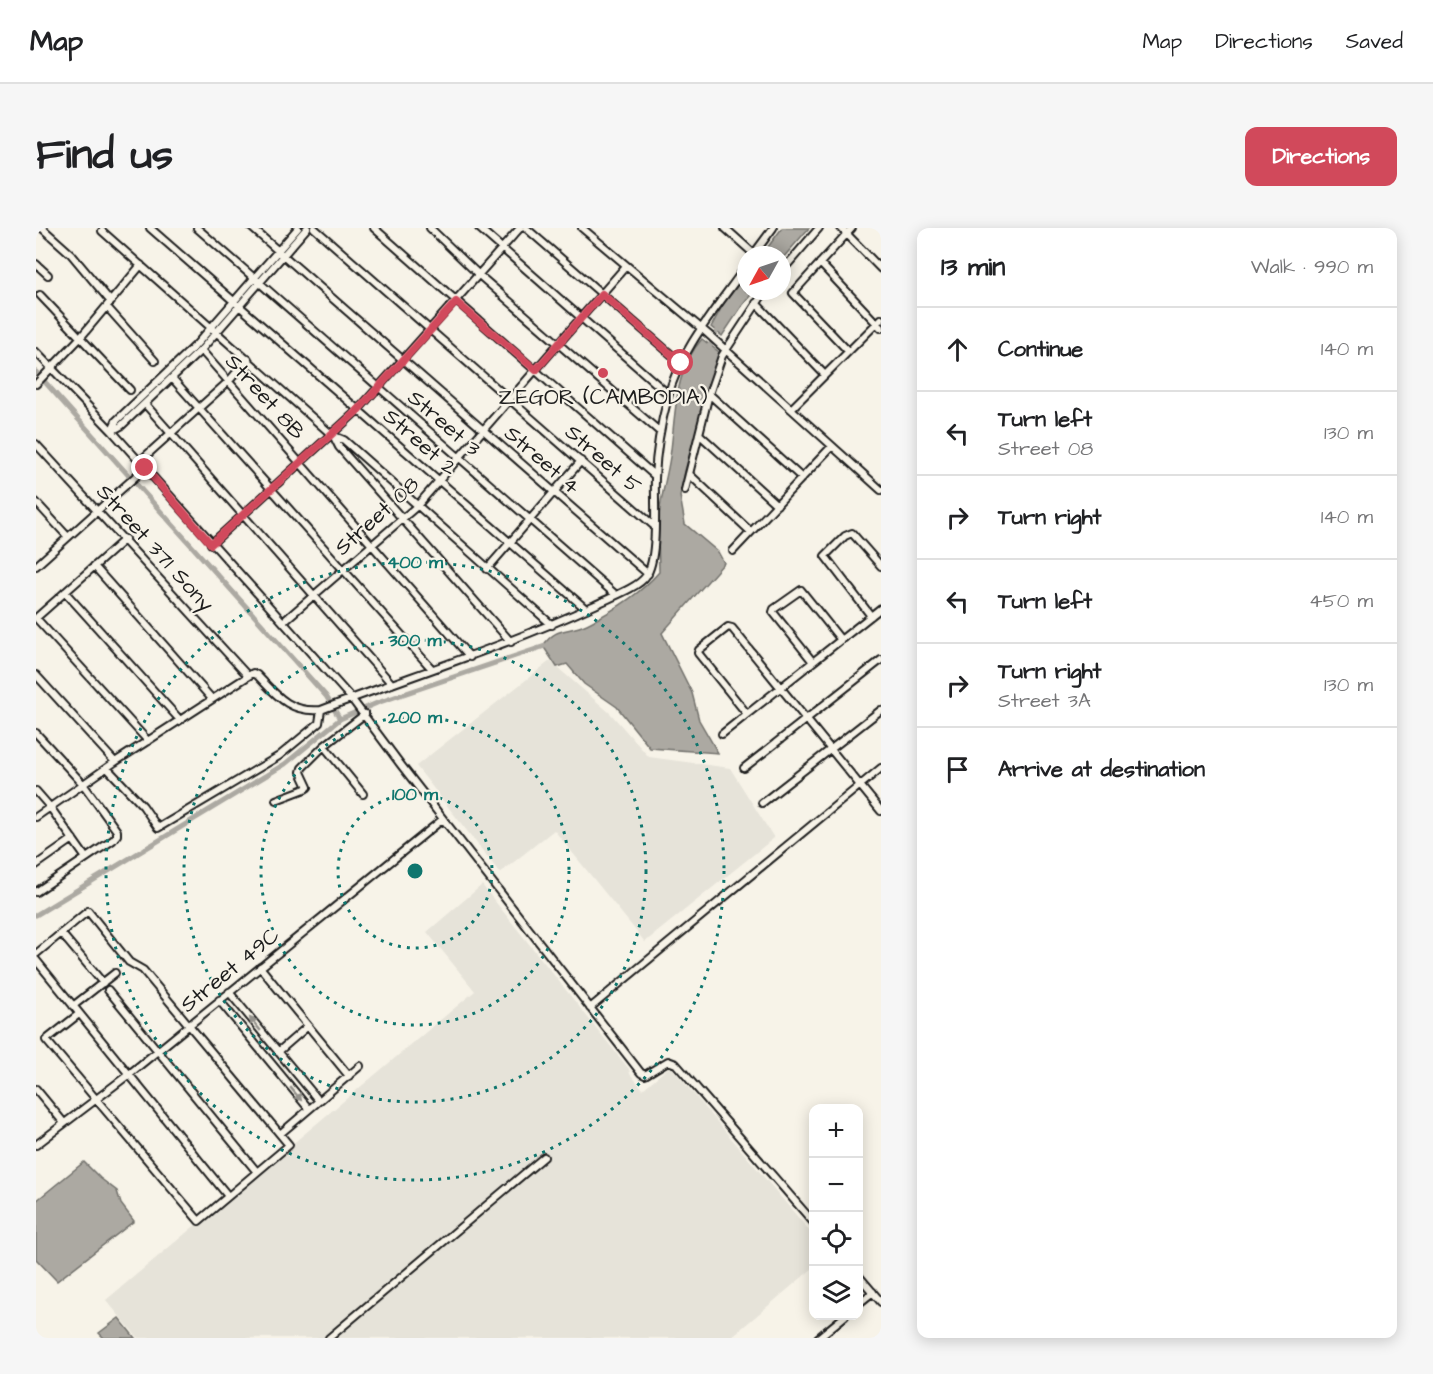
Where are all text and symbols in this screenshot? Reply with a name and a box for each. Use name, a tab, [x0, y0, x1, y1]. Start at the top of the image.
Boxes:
text: Map	[30, 22, 83, 61]
text: Map	[1142, 27, 1182, 56]
text: Directions	[1215, 27, 1313, 56]
text: Saved	[1346, 27, 1403, 56]
text: Find us	[36, 127, 173, 185]
button: Directions	[1245, 127, 1397, 186]
north arrow	[737, 246, 791, 300]
text: 13 min	[941, 249, 1005, 285]
text: Walk · 990 m	[1251, 253, 1373, 281]
icon: ahead	[941, 333, 974, 366]
text: Continue	[998, 334, 1083, 365]
text: 140 m	[1321, 335, 1373, 363]
street label: Street 8B	[218, 347, 312, 447]
route start	[667, 349, 693, 375]
marker: ZEGOR (CAMBODIA)	[596, 366, 610, 380]
place label: ZEGOR (CAMBODIA)	[499, 382, 708, 413]
street label: Street 3	[401, 383, 487, 464]
street label: Street 2	[376, 401, 464, 483]
text: Turn left	[998, 404, 1092, 435]
street label: Street 5	[558, 417, 648, 501]
icon: left	[941, 417, 974, 450]
street label: Street 4	[497, 418, 587, 502]
text: 130 m	[1324, 419, 1373, 447]
text: Street 08	[998, 435, 1093, 463]
route end	[131, 454, 157, 480]
street label: Street 08	[328, 470, 426, 563]
street label: Street 371 Sony	[88, 477, 221, 619]
icon: right	[941, 501, 974, 534]
text: Turn right	[998, 502, 1101, 533]
text: 140 m	[1321, 503, 1373, 531]
text: 400 m	[387, 550, 444, 575]
icon: left	[941, 585, 974, 618]
text: Turn left	[998, 586, 1092, 617]
text: 450 m	[1309, 587, 1373, 615]
text: 300 m	[387, 628, 443, 653]
text: Turn right	[998, 656, 1101, 687]
icon: right	[941, 669, 974, 702]
text: 130 m	[1324, 671, 1373, 699]
text: Street 3A	[998, 687, 1091, 715]
text: 200 m	[387, 705, 443, 730]
icon: arrive	[941, 753, 974, 786]
text: Arrive at destination	[998, 754, 1205, 785]
text: 100 m	[392, 782, 439, 807]
centre of rings	[405, 861, 425, 881]
street label: Street 49C	[174, 920, 287, 1020]
one-way arrow	[249, 1016, 261, 1031]
one-way arrow	[290, 1086, 303, 1102]
map controls	[809, 1104, 863, 1320]
button: +	[809, 1104, 863, 1158]
button: −	[809, 1158, 863, 1212]
button: locate	[809, 1212, 863, 1266]
button: layers	[809, 1266, 863, 1320]

